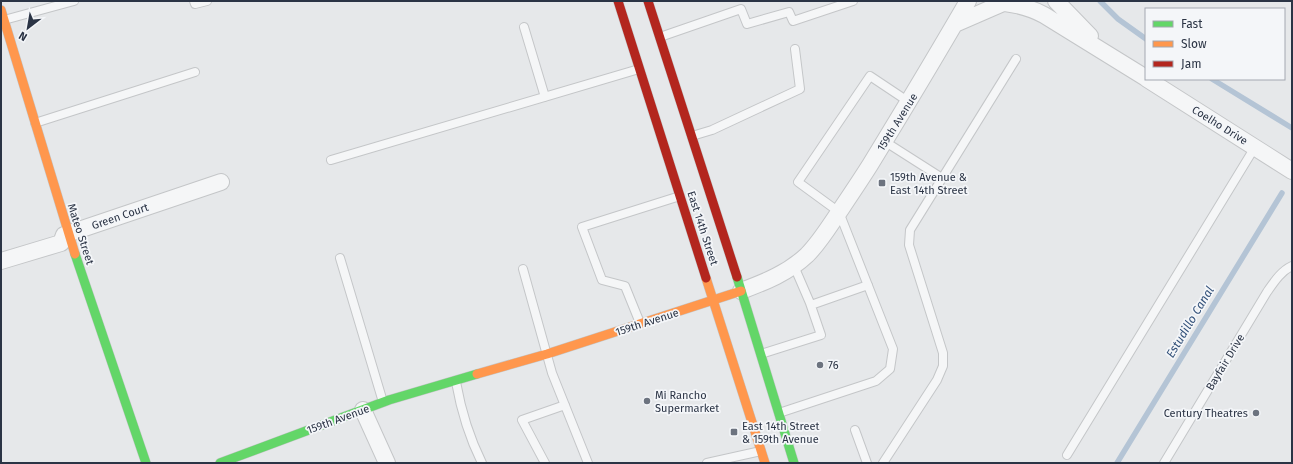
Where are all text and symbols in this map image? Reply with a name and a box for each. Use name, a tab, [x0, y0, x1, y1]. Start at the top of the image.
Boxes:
north arrow	[8, 8, 48, 48]
legend	[1145, 8, 1285, 80]
text: Fast	[1181, 17, 1203, 31]
text: N	[17, 29, 30, 44]
text: Slow	[1181, 37, 1207, 51]
text: Jam	[1181, 57, 1201, 71]
street label: 159th Avenue	[874, 91, 920, 154]
street label: Coelho Drive	[1190, 103, 1250, 148]
place label: 159th Avenue & East 14th Street	[890, 171, 967, 197]
marker: 159th Avenue & East 14th Street	[877, 178, 887, 188]
street label: East 14th Street	[684, 189, 721, 267]
street label: Green Court	[90, 201, 150, 232]
street label: Mateo Street	[65, 202, 97, 266]
water label: Estudillo Canal	[1163, 284, 1217, 360]
street label: 159th Avenue	[614, 306, 680, 339]
street label: Bayfair Drive	[1204, 332, 1247, 393]
place label: 76	[828, 359, 839, 372]
marker: 76	[815, 360, 825, 370]
place label: Mi Rancho Supermarket	[655, 389, 719, 415]
marker: Mi Rancho Supermarket	[642, 396, 652, 406]
street label: 159th Avenue	[305, 402, 371, 437]
place label: Century Theatres	[1164, 407, 1248, 420]
marker: Century Theatres	[1251, 408, 1261, 418]
place label: East 14th Street & 159th Avenue	[742, 420, 819, 446]
marker: East 14th Street & 159th Avenue	[729, 427, 739, 437]

